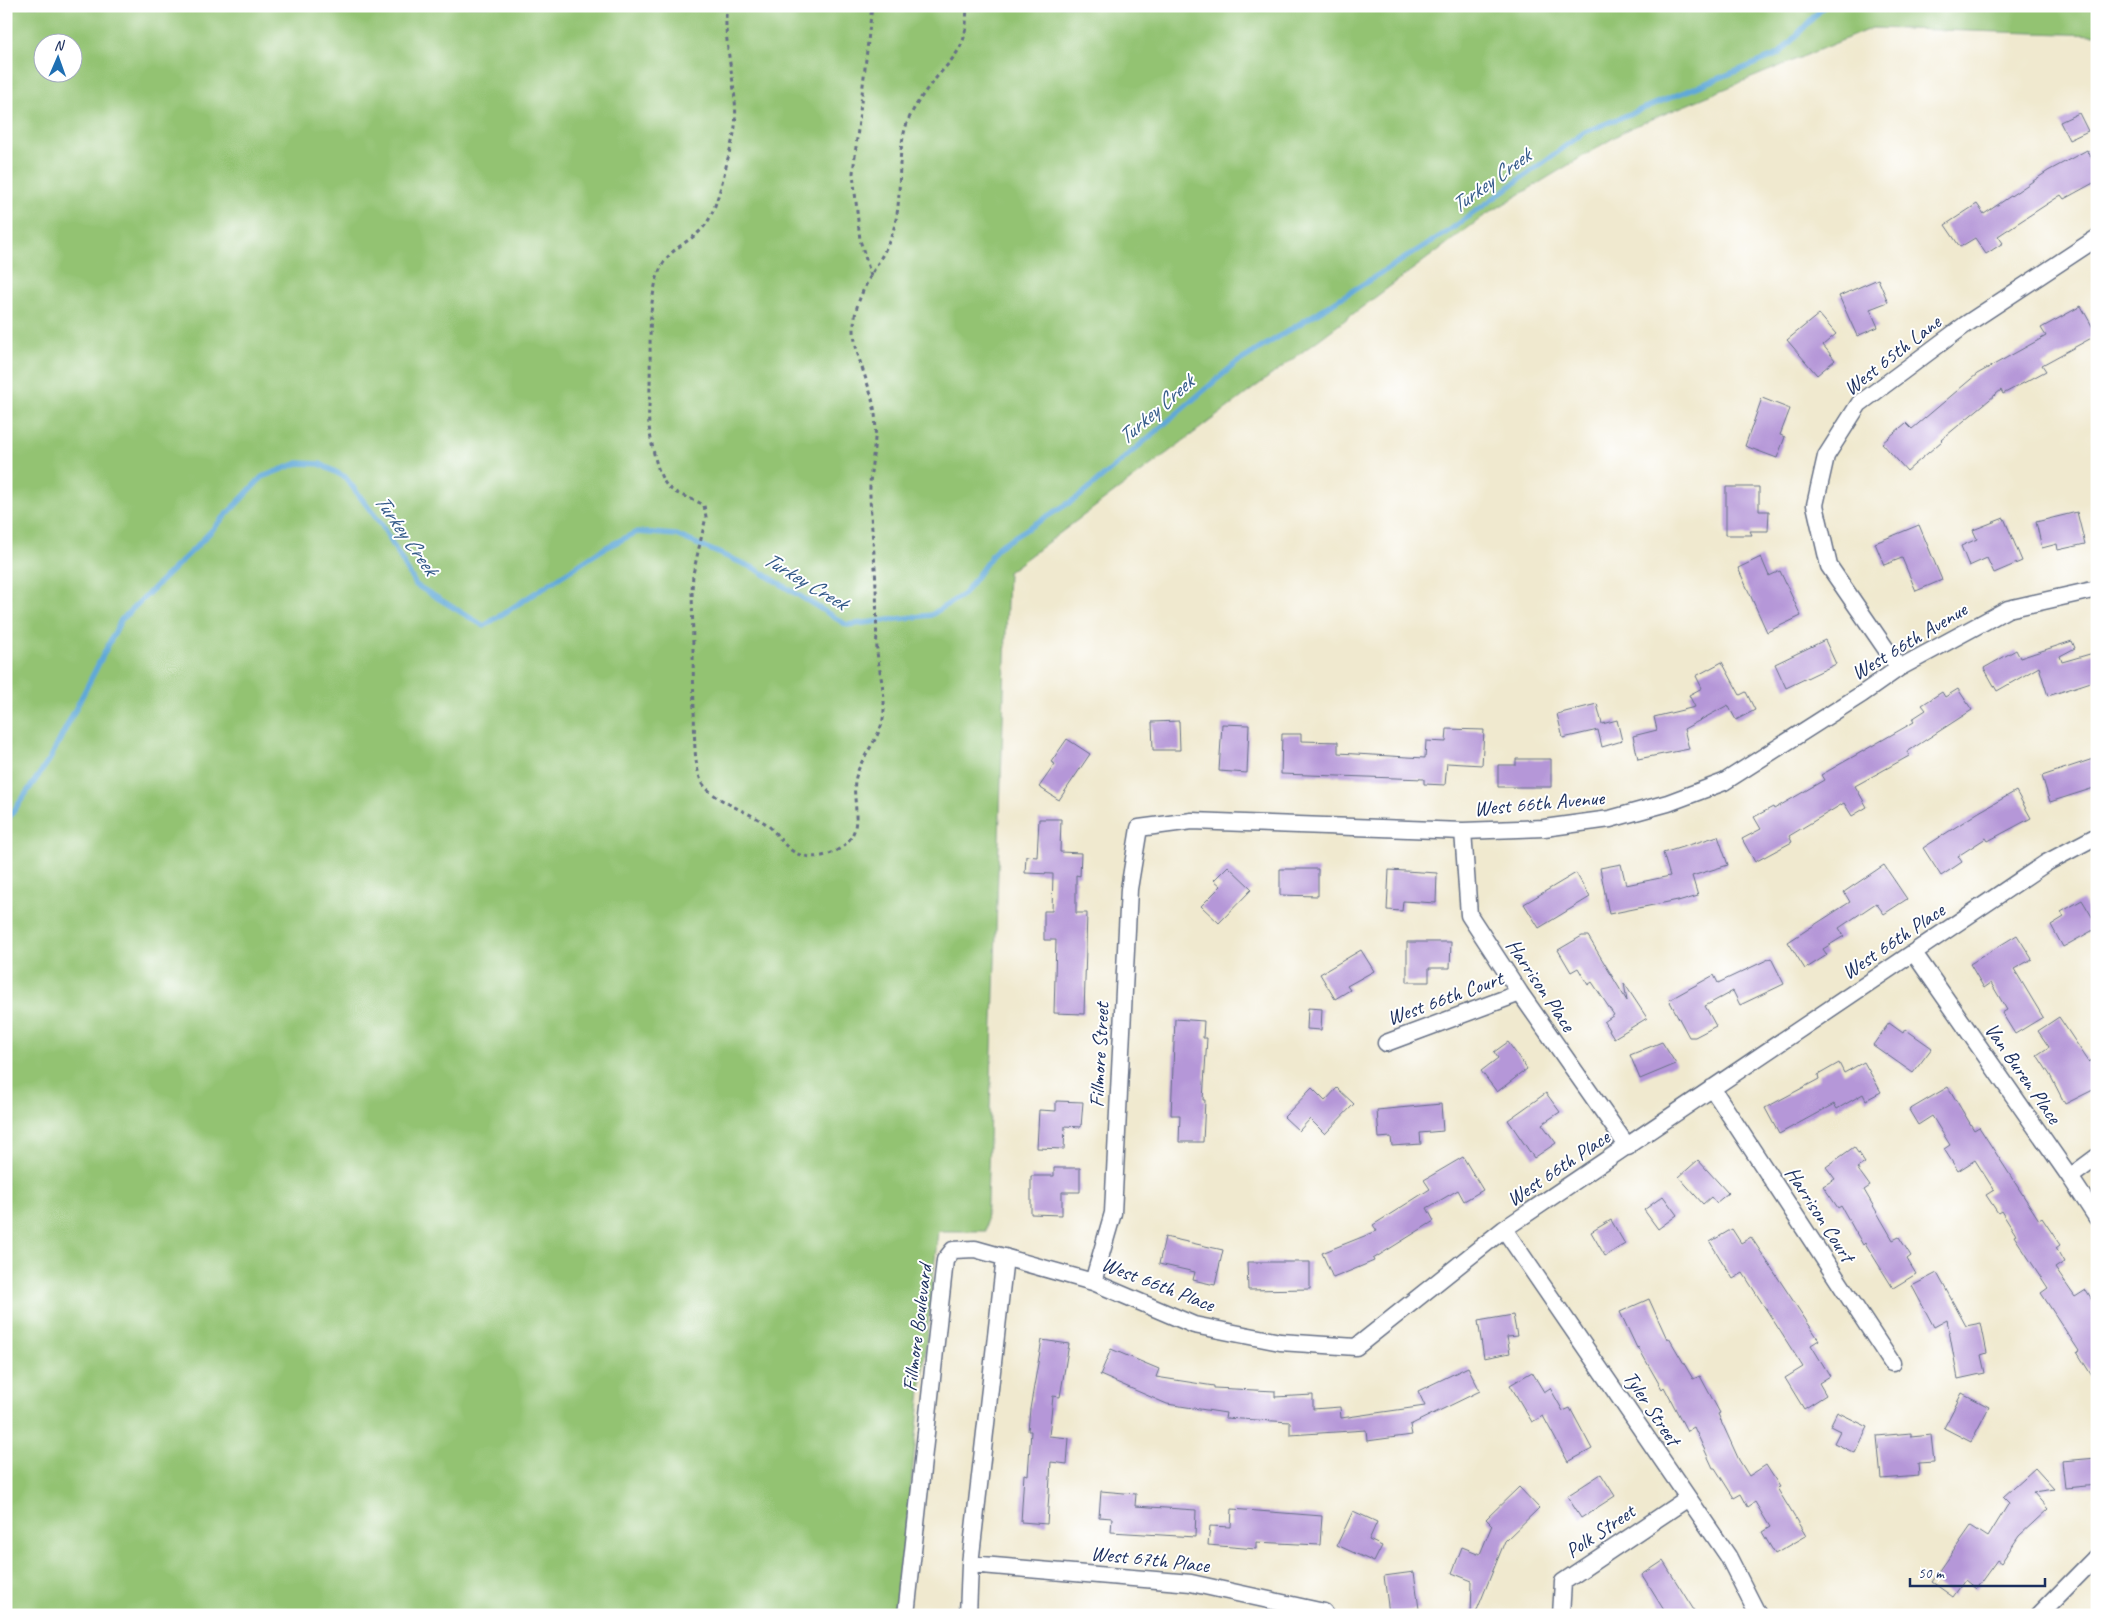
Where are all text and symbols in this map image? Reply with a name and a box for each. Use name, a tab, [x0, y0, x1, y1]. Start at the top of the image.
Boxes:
north arrow	[32, 32, 82, 82]
text: N	[54, 37, 65, 54]
water label: Turkey Creek	[1445, 140, 1540, 219]
street label: West 65th Lane	[1838, 308, 1947, 401]
water label: Turkey Creek	[1111, 366, 1203, 451]
water label: Turkey Creek	[368, 489, 447, 584]
water label: Turkey Creek	[759, 545, 856, 619]
street label: West 66th Avenue	[1847, 596, 1972, 686]
street label: West 66th Avenue	[1473, 784, 1606, 822]
street label: West 66th Place	[1837, 896, 1950, 985]
street label: Harrison Place	[1501, 934, 1582, 1037]
street label: West 66th Court	[1384, 964, 1508, 1031]
street label: Fillmore Street	[1083, 1000, 1115, 1108]
street label: Van Buren Place	[1979, 1018, 2068, 1129]
street label: West 66th Place	[1502, 1123, 1615, 1212]
street label: Harrison Court	[1779, 1161, 1862, 1269]
street label: West 66th Place	[1098, 1251, 1219, 1318]
street label: Fillmore Boulevard	[896, 1259, 938, 1393]
street label: Tyler Street	[1618, 1366, 1688, 1453]
street label: Polk Street	[1560, 1497, 1641, 1564]
street label: West 67th Place	[1090, 1540, 1211, 1578]
scale bar	[1910, 1556, 2046, 1588]
text: 50 m	[1918, 1564, 1945, 1583]

